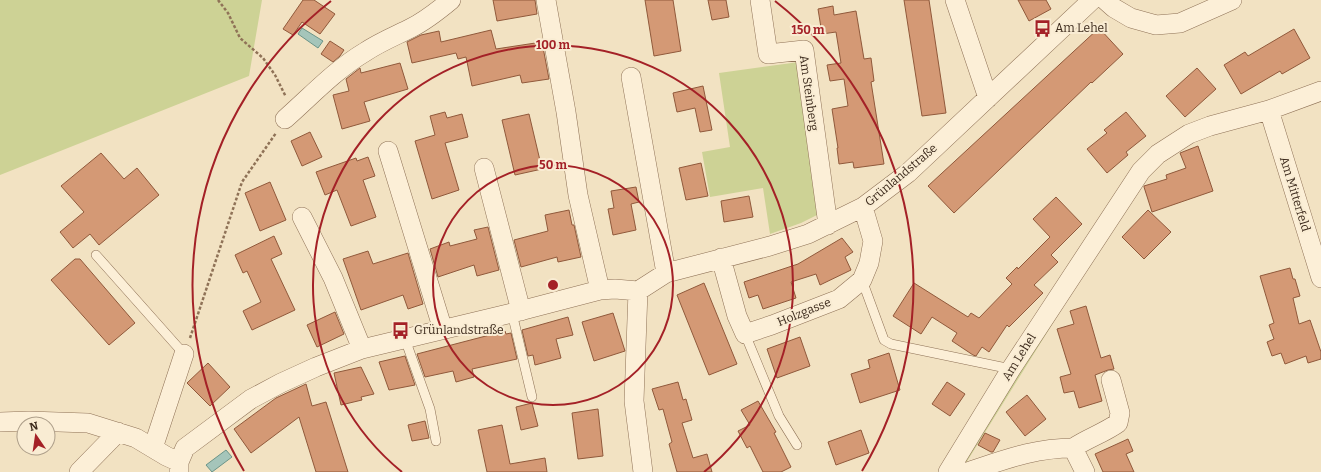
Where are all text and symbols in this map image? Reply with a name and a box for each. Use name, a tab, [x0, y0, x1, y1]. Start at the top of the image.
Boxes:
bus stop icon: Am Lehel	[1032, 18, 1052, 38]
place label: Am Lehel	[1055, 21, 1108, 35]
text: 150 m	[792, 23, 825, 37]
text: 100 m	[536, 38, 571, 52]
street label: Am Steinberg	[797, 54, 821, 132]
street label: Grünlandstraße	[862, 141, 940, 209]
street label: Am Mitterfeld	[1277, 155, 1313, 233]
text: 50 m	[539, 158, 567, 172]
centre of rings	[546, 278, 560, 292]
street label: Holzgasse	[775, 295, 833, 329]
bus stop icon: Grünlandstraße	[391, 320, 411, 340]
place label: Grünlandstraße	[414, 323, 504, 337]
street label: Am Lehel	[999, 331, 1039, 383]
north arrow	[16, 416, 56, 456]
text: N	[28, 419, 40, 434]

